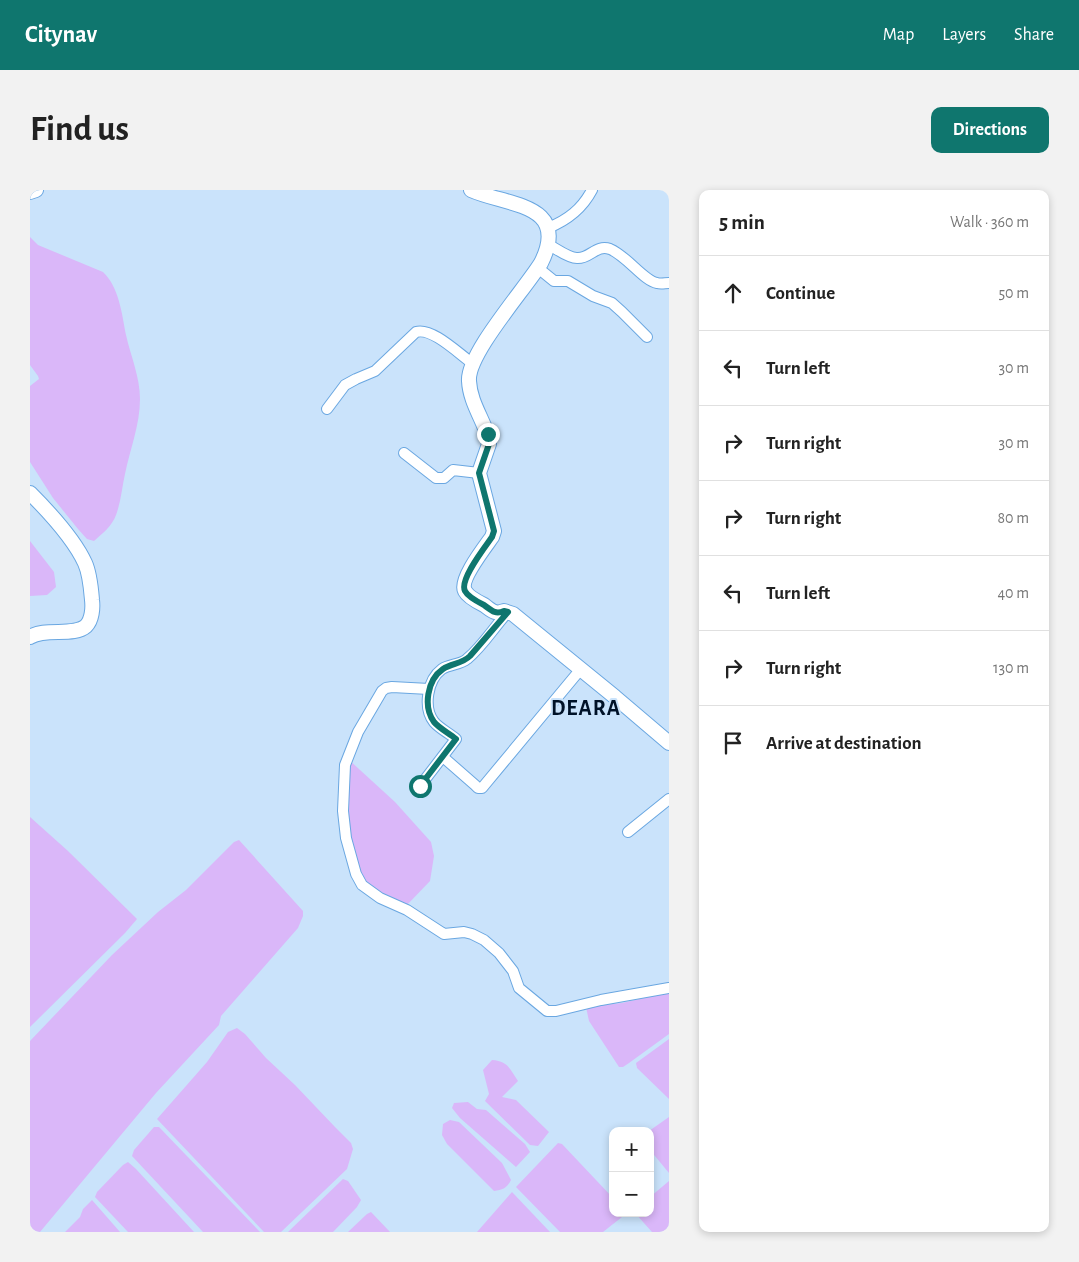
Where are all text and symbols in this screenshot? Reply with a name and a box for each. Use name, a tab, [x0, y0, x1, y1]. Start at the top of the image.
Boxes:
text: Citynav	[25, 23, 97, 47]
text: Map	[883, 26, 914, 44]
text: Layers	[942, 26, 986, 44]
text: Share	[1014, 26, 1054, 44]
button: Directions	[931, 107, 1049, 153]
text: Find us	[30, 112, 129, 147]
text: 5 min	[719, 212, 765, 233]
text: Walk · 360 m	[950, 214, 1029, 230]
icon: ahead	[719, 279, 747, 307]
text: Continue	[766, 284, 835, 303]
text: 50 m	[998, 285, 1029, 301]
icon: left	[719, 354, 747, 382]
text: Turn left	[766, 359, 830, 378]
text: 30 m	[999, 360, 1029, 376]
route end	[477, 423, 500, 446]
icon: right	[719, 429, 747, 457]
text: Turn right	[766, 434, 841, 453]
text: 30 m	[999, 435, 1029, 451]
icon: right	[719, 504, 747, 532]
text: Turn right	[766, 509, 841, 528]
text: 80 m	[998, 510, 1029, 526]
icon: left	[719, 579, 747, 607]
text: Turn left	[766, 584, 830, 603]
text: 40 m	[997, 585, 1029, 601]
icon: right	[719, 654, 747, 682]
text: Turn right	[766, 659, 841, 678]
text: 130 m	[993, 660, 1029, 676]
district label: DEARA	[551, 697, 621, 719]
icon: arrive	[719, 729, 747, 757]
text: Arrive at destination	[766, 734, 922, 753]
route start	[409, 775, 432, 798]
map controls	[609, 1127, 654, 1217]
button: +	[609, 1127, 654, 1172]
button: −	[609, 1172, 654, 1217]

